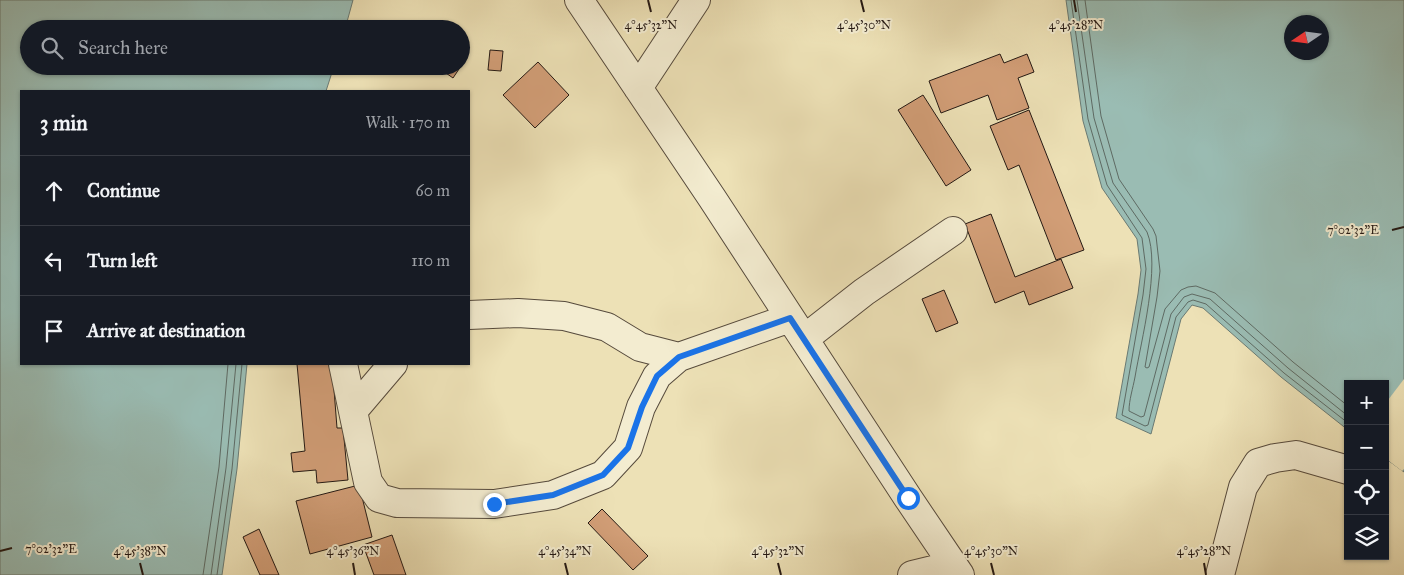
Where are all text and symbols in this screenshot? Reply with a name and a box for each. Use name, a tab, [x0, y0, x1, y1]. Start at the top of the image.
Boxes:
north arrow	[1284, 15, 1329, 60]
text: 4°45'32"N	[625, 18, 677, 32]
text: 4°45'30"N	[837, 18, 891, 32]
text: 4°45'28"N	[1049, 18, 1103, 32]
search box	[20, 20, 470, 75]
icon: search	[38, 34, 66, 62]
text: Search here	[78, 36, 168, 59]
text: 3 min	[40, 110, 88, 136]
text: Walk · 170 m	[366, 113, 450, 132]
icon: ahead	[40, 177, 68, 205]
text: Continue	[87, 179, 160, 202]
text: 60 m	[416, 181, 450, 200]
text: 7°02'32"E	[1327, 223, 1379, 237]
icon: left	[40, 247, 68, 275]
text: Turn left	[87, 249, 157, 272]
text: 110 m	[411, 251, 450, 270]
icon: arrive	[40, 317, 68, 345]
text: Arrive at destination	[87, 319, 245, 342]
map controls	[1344, 380, 1389, 560]
button: +	[1344, 380, 1389, 425]
button: −	[1344, 425, 1389, 470]
button: locate	[1344, 470, 1389, 515]
route start	[897, 487, 920, 510]
route end	[483, 493, 506, 516]
button: layers	[1344, 515, 1389, 560]
text: 7°02'32"E	[25, 542, 77, 556]
text: 4°45'38"N	[113, 544, 167, 558]
text: 4°45'36"N	[327, 544, 380, 558]
text: 4°45'34"N	[538, 544, 592, 558]
text: 4°45'32"N	[752, 544, 804, 558]
text: 4°45'30"N	[964, 544, 1018, 558]
text: 4°45'28"N	[1177, 544, 1231, 558]

